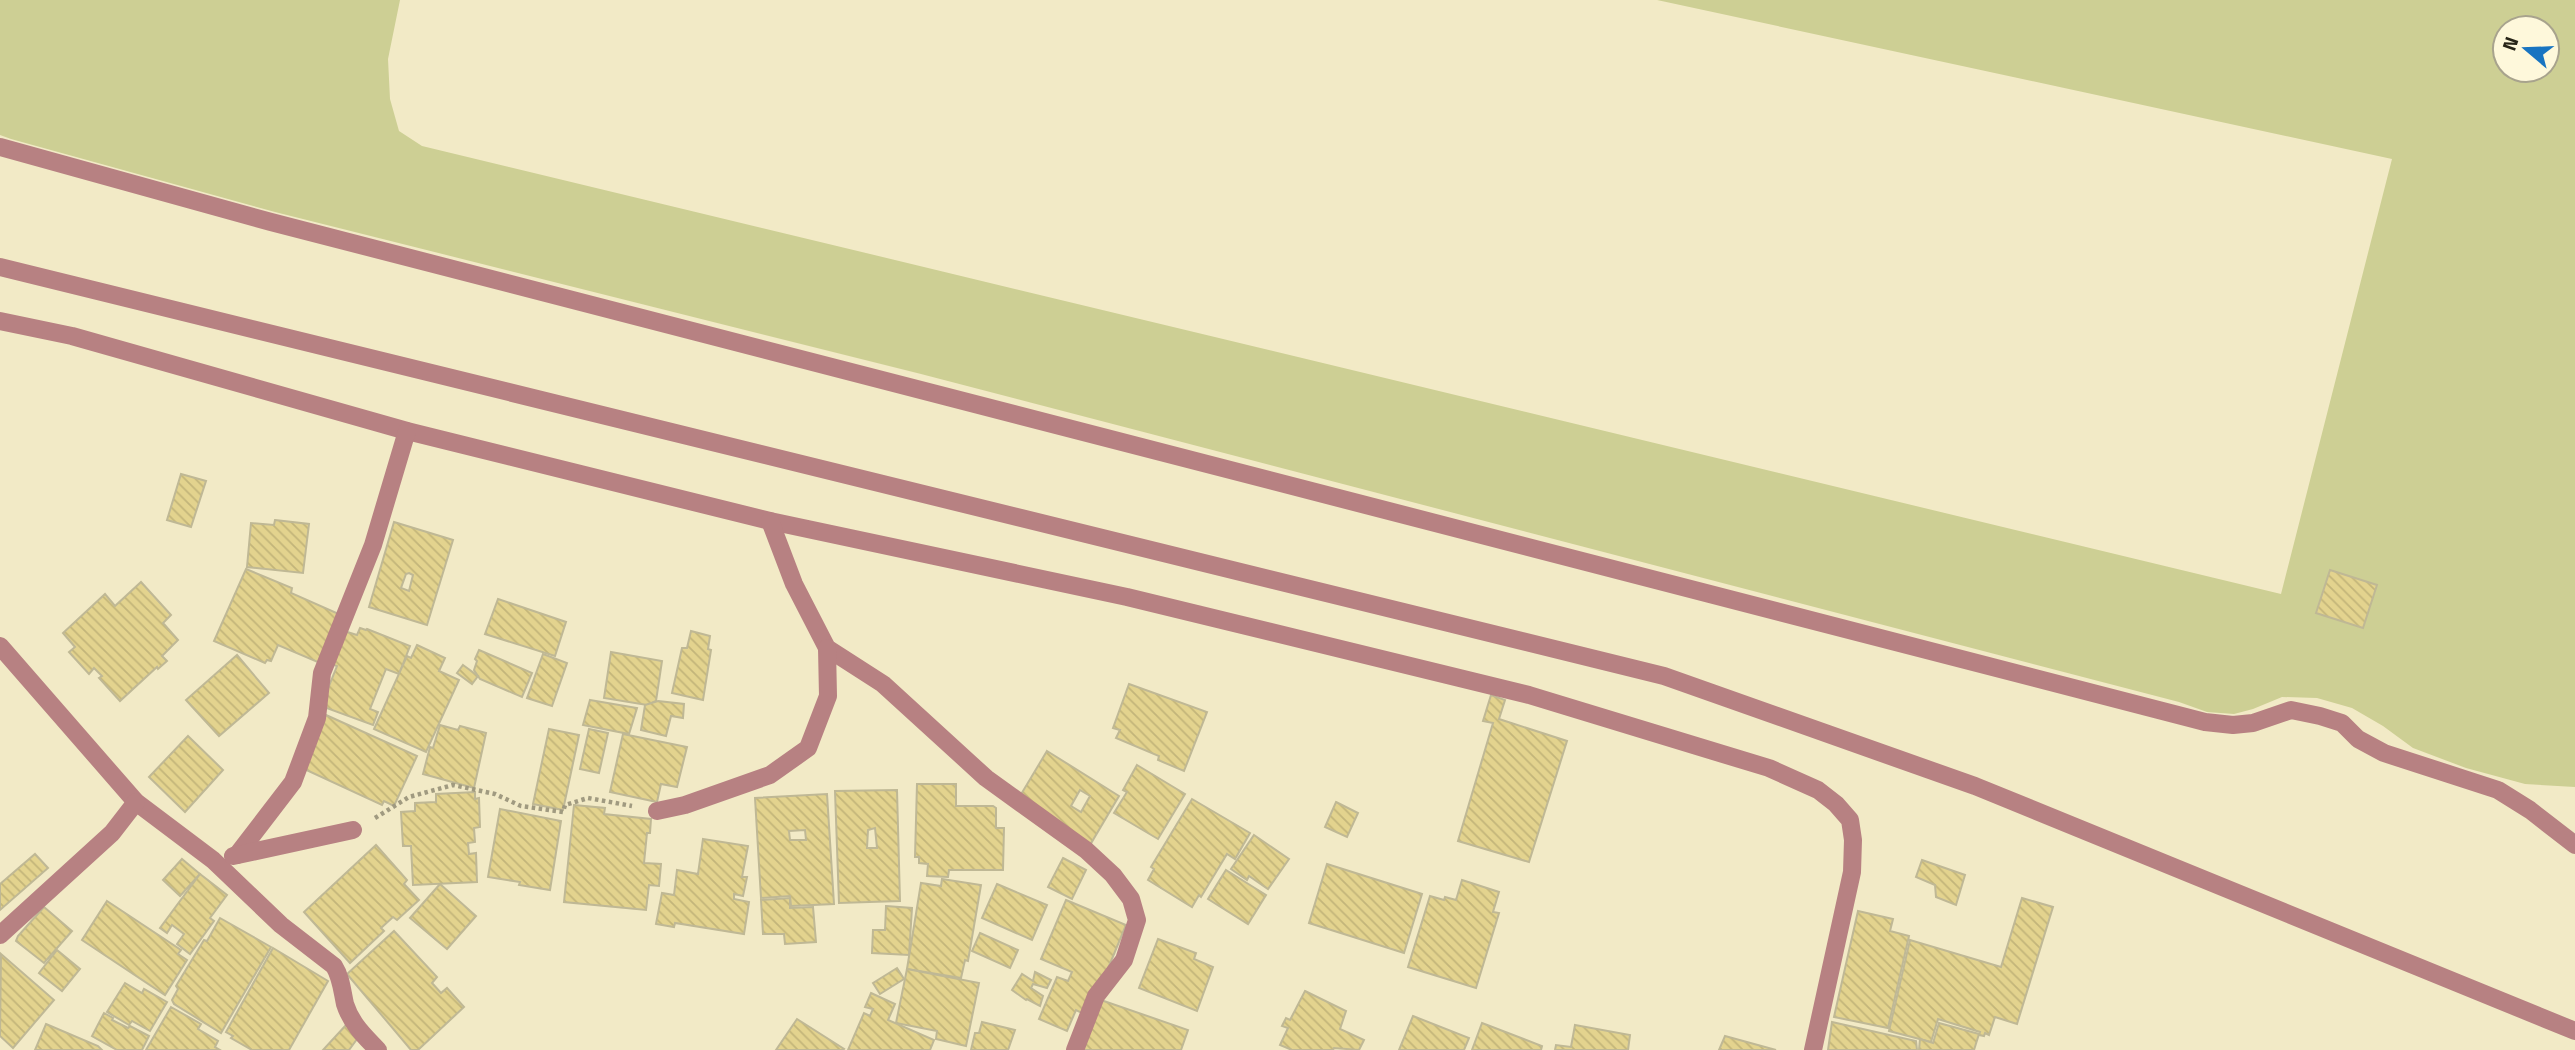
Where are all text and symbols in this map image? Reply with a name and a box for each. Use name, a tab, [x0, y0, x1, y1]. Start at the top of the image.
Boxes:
north arrow	[2491, 14, 2561, 84]
text: N	[2494, 32, 2525, 54]

